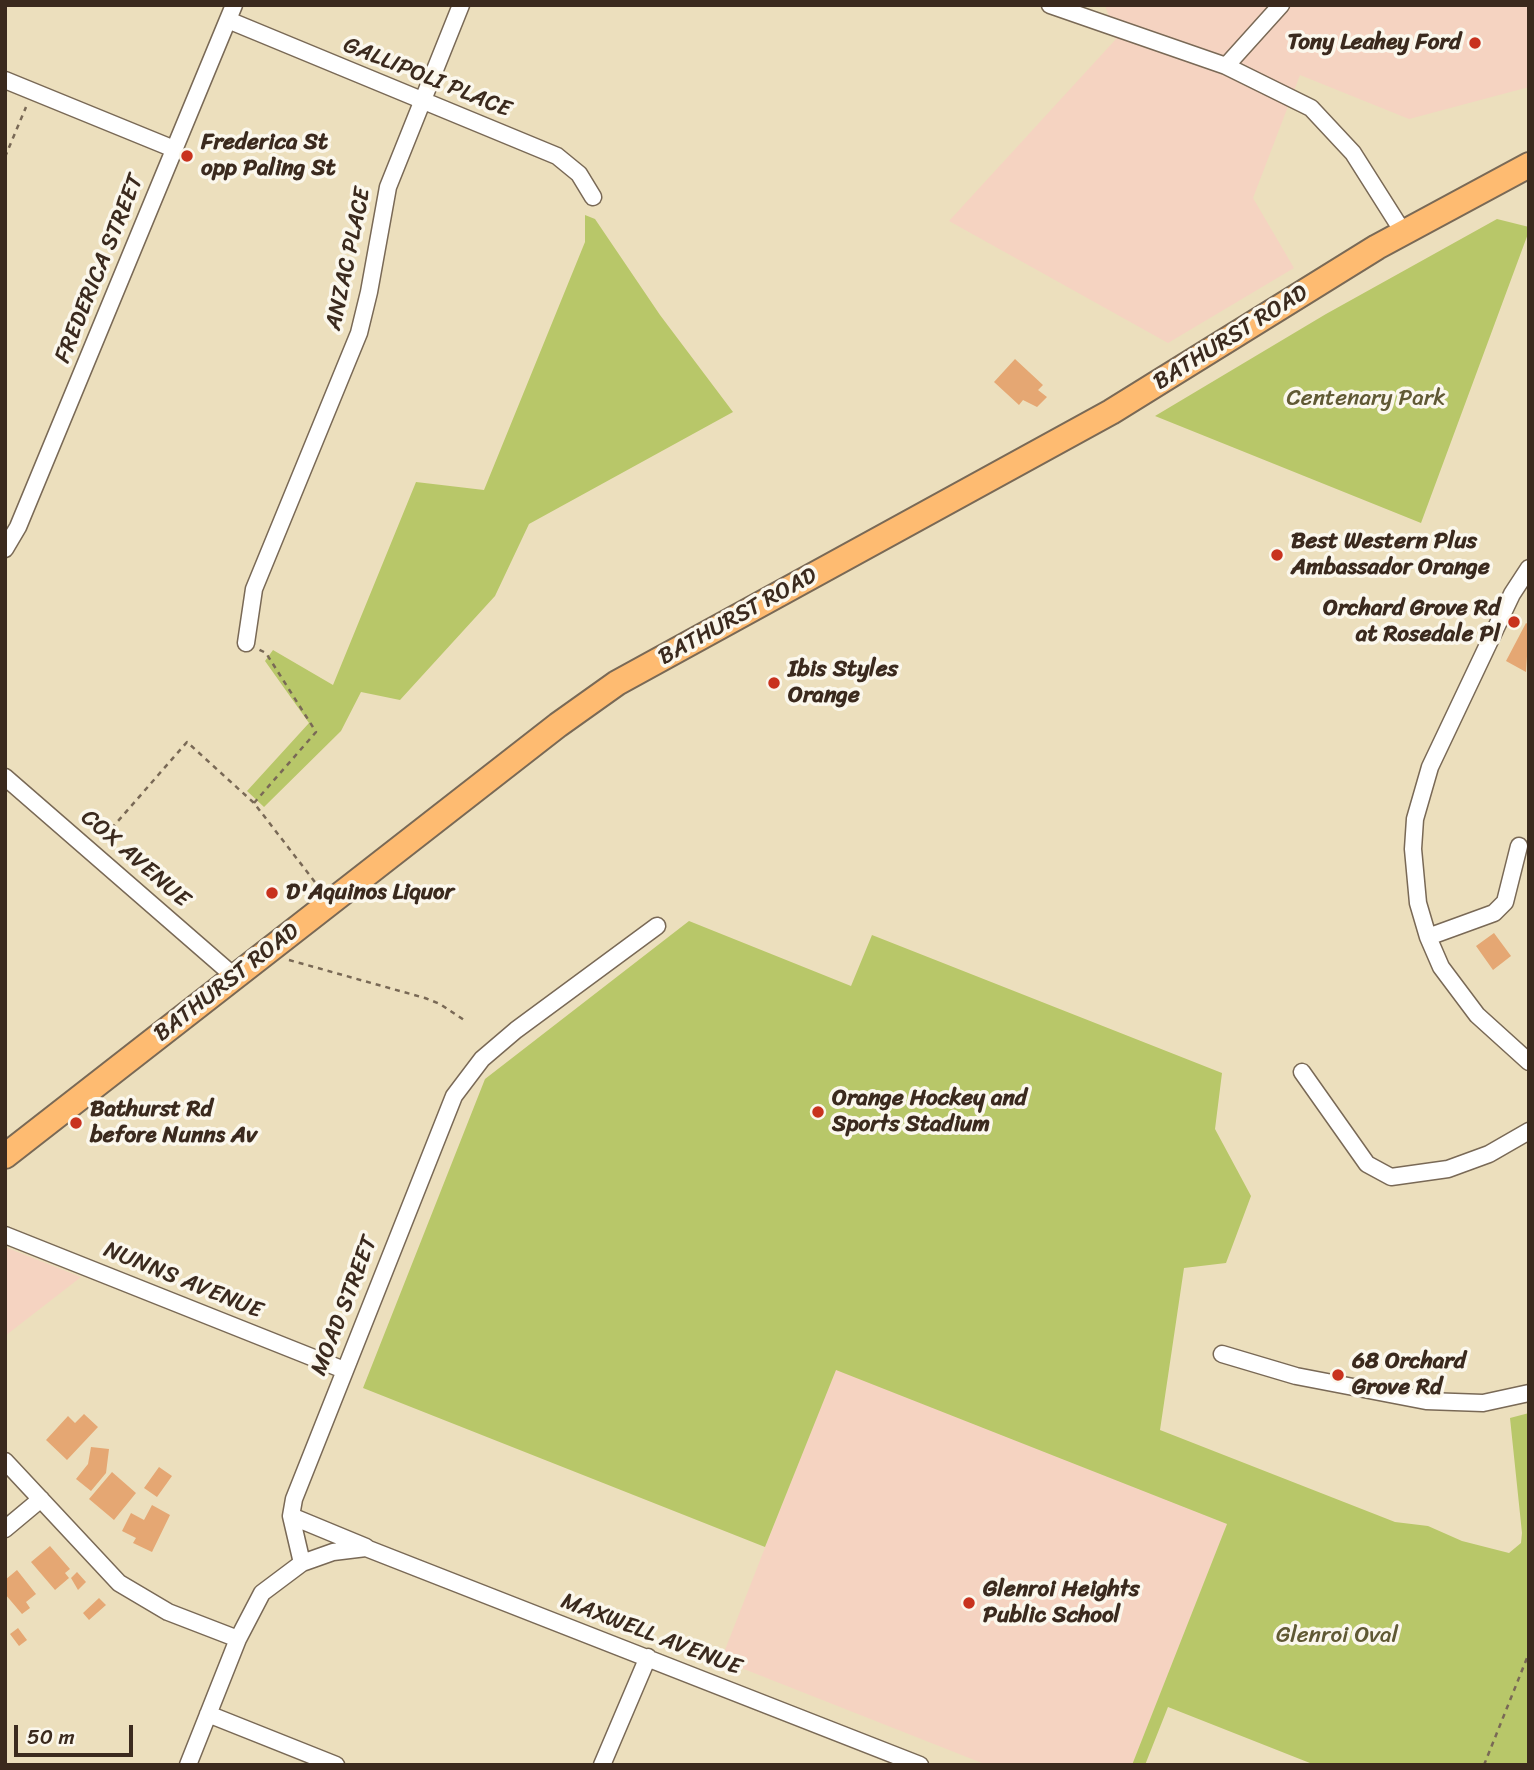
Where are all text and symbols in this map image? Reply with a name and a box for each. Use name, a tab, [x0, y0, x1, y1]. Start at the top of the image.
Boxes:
place label: Tony Leahey Ford	[1287, 29, 1461, 57]
street label: GALLIPOLI PLACE	[339, 32, 515, 124]
marker: Tony Leahey Ford	[1467, 35, 1483, 51]
place label: Frederica St opp Paling St	[201, 129, 336, 183]
marker: Frederica St opp Paling St	[179, 148, 195, 164]
street label: FREDERICA STREET	[50, 171, 150, 367]
street label: ANZAC PLACE	[320, 185, 378, 333]
street label: BATHURST ROAD	[1149, 280, 1313, 396]
park label: Centenary Park	[1287, 385, 1445, 413]
place label: Best Western Plus Ambassador Orange	[1291, 528, 1490, 582]
marker: Best Western Plus Ambassador Orange	[1269, 547, 1285, 563]
street label: BATHURST ROAD	[654, 562, 822, 672]
place label: Orchard Grove Rd at Rosedale Pl	[1323, 595, 1500, 649]
marker: Orchard Grove Rd at Rosedale Pl	[1506, 614, 1522, 630]
place label: Ibis Styles Orange	[788, 656, 898, 710]
marker: Ibis Styles Orange	[766, 675, 782, 691]
street label: COX AVENUE	[75, 804, 195, 914]
place label: D'Aquinos Liquor	[286, 879, 454, 907]
marker: D'Aquinos Liquor	[264, 885, 280, 901]
street label: BATHURST ROAD	[149, 918, 305, 1048]
place label: Orange Hockey and Sports Stadium	[832, 1085, 1027, 1139]
place label: Bathurst Rd before Nunns Av	[90, 1096, 257, 1150]
marker: Orange Hockey and Sports Stadium	[810, 1104, 826, 1120]
marker: Bathurst Rd before Nunns Av	[68, 1115, 84, 1131]
street label: MOAD STREET	[306, 1232, 384, 1380]
street label: NUNNS AVENUE	[100, 1237, 266, 1325]
place label: 68 Orchard Grove Rd	[1352, 1348, 1466, 1402]
marker: 68 Orchard Grove Rd	[1330, 1367, 1346, 1383]
place label: Glenroi Heights Public School	[983, 1576, 1140, 1630]
street label: MAXWELL AVENUE	[557, 1588, 745, 1682]
marker: Glenroi Heights Public School	[961, 1595, 977, 1611]
park label: Glenroi Oval	[1276, 1622, 1398, 1650]
scale bar	[18, 1710, 136, 1754]
text: 50 m	[27, 1718, 75, 1756]

